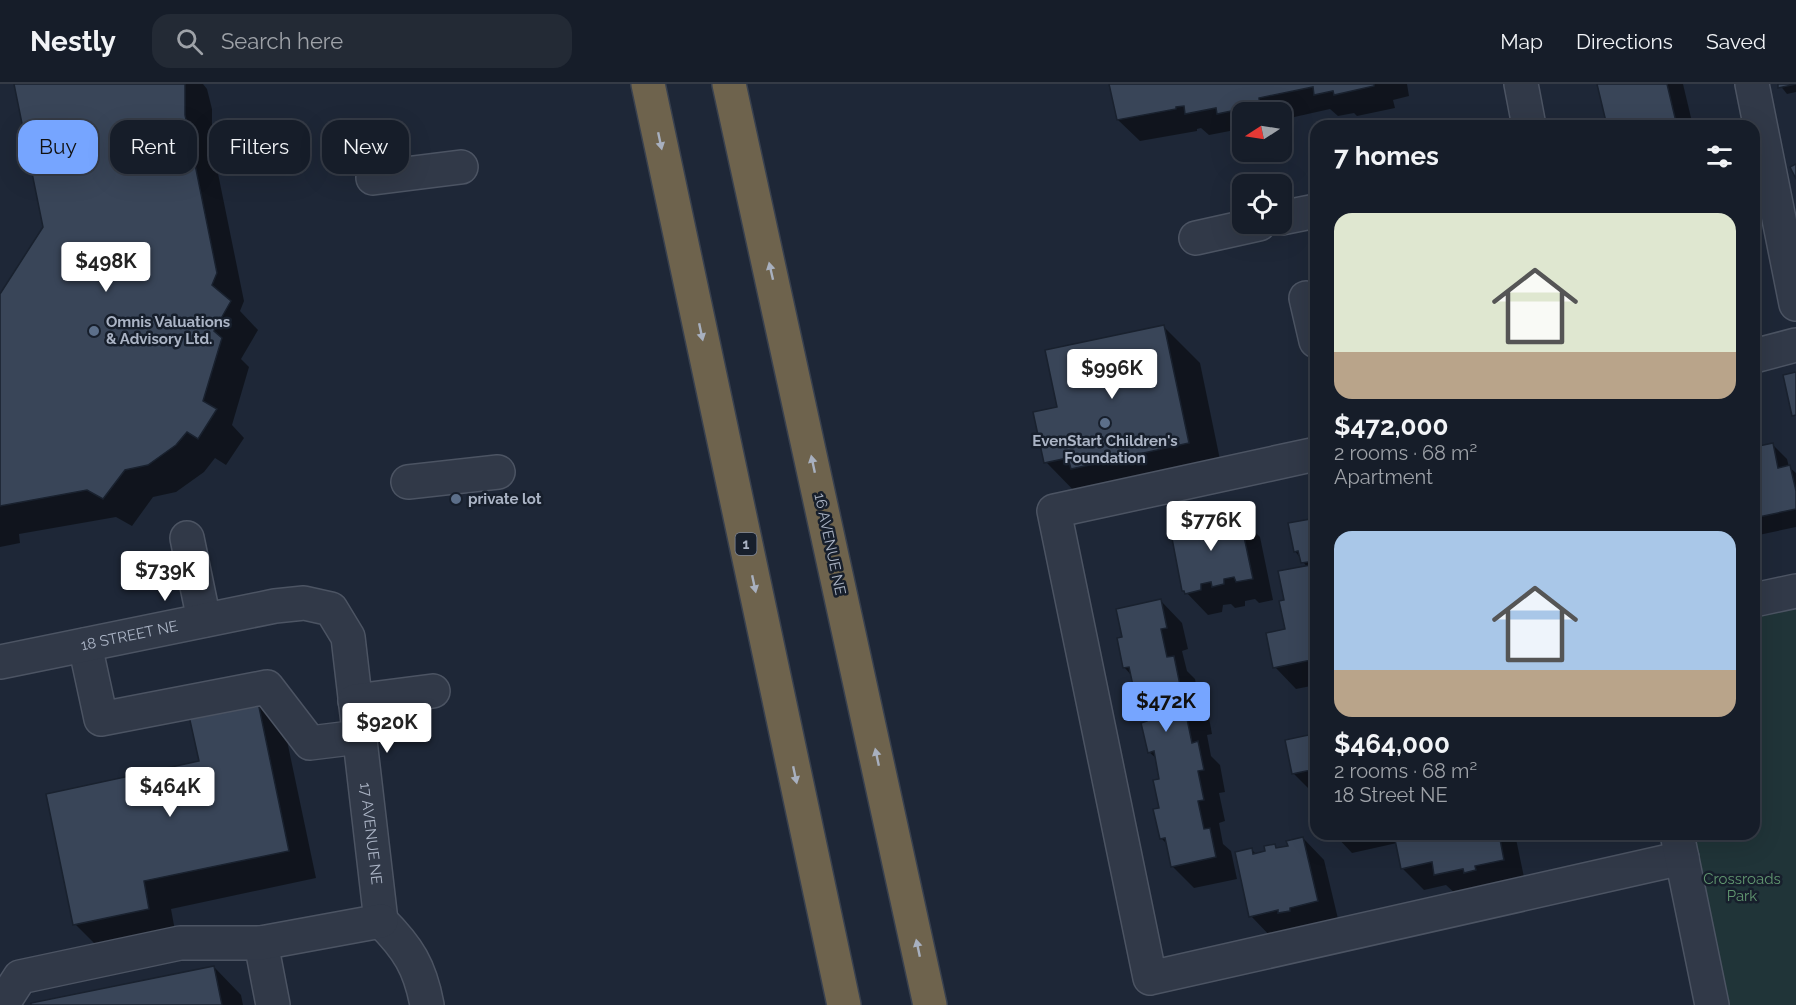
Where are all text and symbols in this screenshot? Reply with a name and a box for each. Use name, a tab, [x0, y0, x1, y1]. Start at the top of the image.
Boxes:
search box	[152, 14, 572, 68]
text: Nestly	[30, 25, 116, 58]
icon: search	[173, 25, 206, 58]
text: Search here	[221, 28, 343, 54]
text: Map	[1500, 29, 1543, 54]
text: Directions	[1576, 29, 1673, 54]
text: Saved	[1706, 29, 1766, 54]
north arrow	[1232, 102, 1292, 162]
map controls	[1232, 102, 1292, 234]
chip: Buy	[18, 120, 98, 174]
chip: Rent	[110, 120, 197, 174]
chip: Filters	[209, 120, 310, 174]
chip: New	[322, 120, 409, 174]
one-way arrow	[656, 132, 665, 151]
icon: filters	[1703, 140, 1736, 173]
text: 7 homes	[1334, 141, 1439, 171]
button: locate	[1232, 174, 1292, 234]
pin: $498K	[64, 242, 148, 293]
text: $498K	[75, 249, 137, 273]
icon: home	[1481, 252, 1589, 360]
one-way arrow	[765, 262, 775, 281]
place label: Omnis Valuations & Advisory Ltd.	[106, 313, 230, 348]
one-way arrow	[696, 323, 706, 341]
marker: Omnis Valuations & Advisory Ltd.	[87, 324, 101, 338]
pin: $996K	[1070, 349, 1154, 400]
text: $996K	[1081, 356, 1143, 380]
text: $472,000	[1334, 411, 1449, 441]
marker: EvenStart Children's Foundation	[1098, 416, 1112, 430]
place label: EvenStart Children's Foundation	[1032, 432, 1178, 467]
text: 2 rooms · 68 m²	[1334, 441, 1477, 465]
one-way arrow	[808, 454, 817, 473]
text: Apartment	[1334, 465, 1433, 489]
place label: private lot	[468, 490, 542, 508]
street label: 16 AVENUE NE	[810, 491, 850, 597]
marker: private lot	[449, 492, 463, 506]
pin: $776K	[1169, 501, 1253, 552]
text: $776K	[1181, 508, 1241, 532]
road number: 1	[736, 533, 756, 555]
pin: $739K	[123, 551, 207, 602]
text: $739K	[135, 558, 195, 582]
icon: home	[1481, 570, 1589, 678]
one-way arrow	[750, 575, 760, 593]
street label: 18 STREET NE	[79, 617, 180, 654]
pin: $472K	[1124, 682, 1208, 733]
text: $472K	[1136, 689, 1196, 713]
pin: $920K	[345, 703, 429, 754]
text: $920K	[356, 710, 418, 734]
text: $464,000	[1334, 729, 1450, 759]
one-way arrow	[871, 748, 881, 767]
text: 2 rooms · 68 m²	[1334, 759, 1477, 783]
one-way arrow	[791, 766, 800, 785]
pin: $464K	[128, 767, 212, 818]
text: $464K	[139, 774, 201, 798]
street label: 17 AVENUE NE	[356, 781, 386, 886]
text: 18 Street NE	[1334, 783, 1448, 807]
park label: Crossroads Park	[1703, 870, 1781, 905]
one-way arrow	[913, 938, 922, 957]

